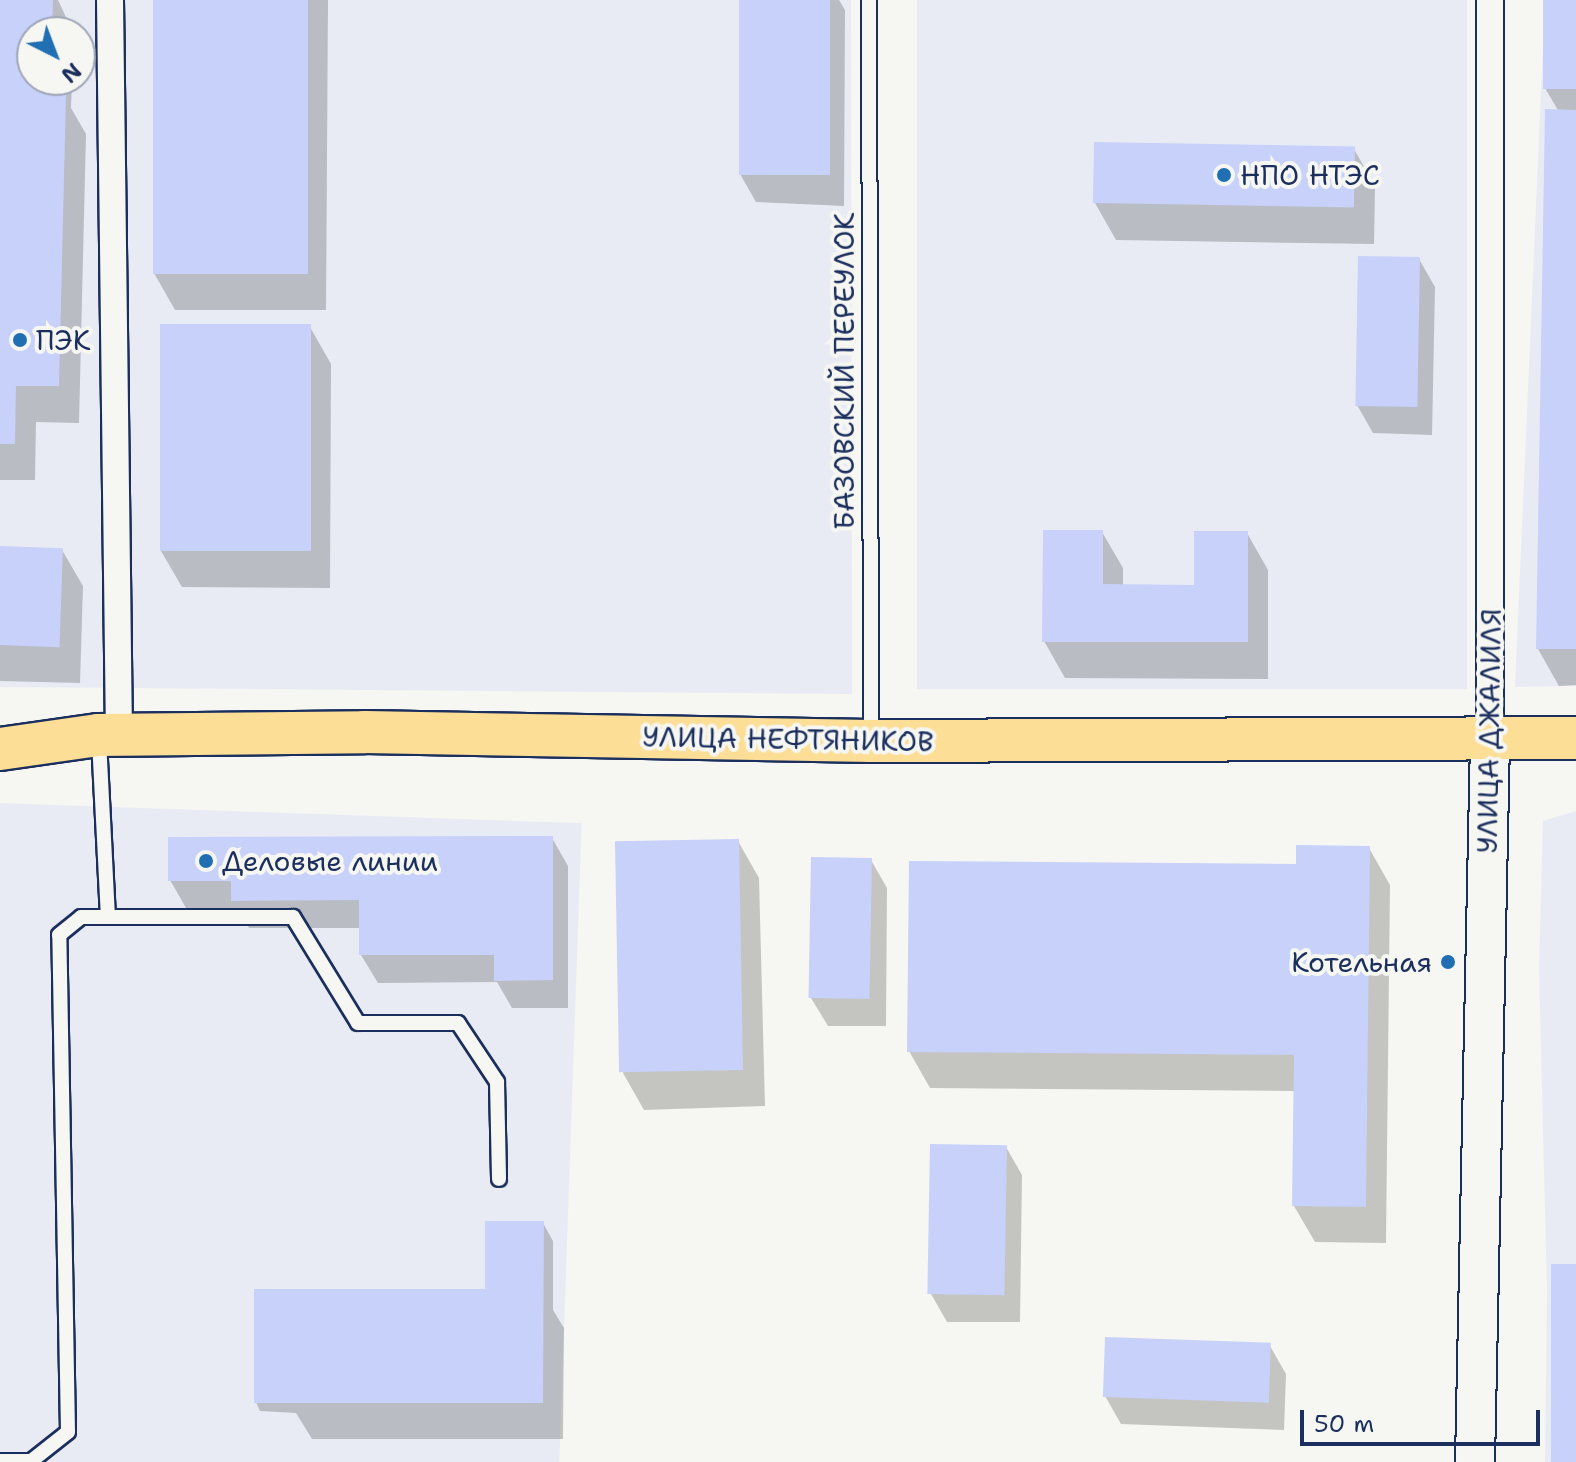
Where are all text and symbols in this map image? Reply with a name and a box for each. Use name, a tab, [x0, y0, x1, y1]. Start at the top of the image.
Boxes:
north arrow	[16, 16, 96, 96]
text: N	[55, 56, 87, 89]
place label: НПО НТЭС	[1240, 158, 1380, 192]
marker: НПО НТЭС	[1215, 166, 1233, 184]
street label: БАЗОВСКИЙ ПЕРЕУЛОК	[827, 212, 861, 530]
place label: ПЭК	[36, 323, 91, 357]
marker: ПЭК	[11, 331, 29, 349]
street label: УЛИЦА ДЖАЛИЛЯ	[1470, 608, 1508, 854]
street label: УЛИЦА НЕФТЯНИКОВ	[642, 720, 934, 758]
place label: Деловые линии	[222, 844, 438, 878]
marker: Деловые линии	[197, 852, 215, 870]
place label: Котельная	[1291, 945, 1432, 979]
marker: Котельная	[1439, 953, 1457, 971]
scale bar	[1304, 1394, 1544, 1444]
text: 50 m	[1314, 1408, 1374, 1440]

